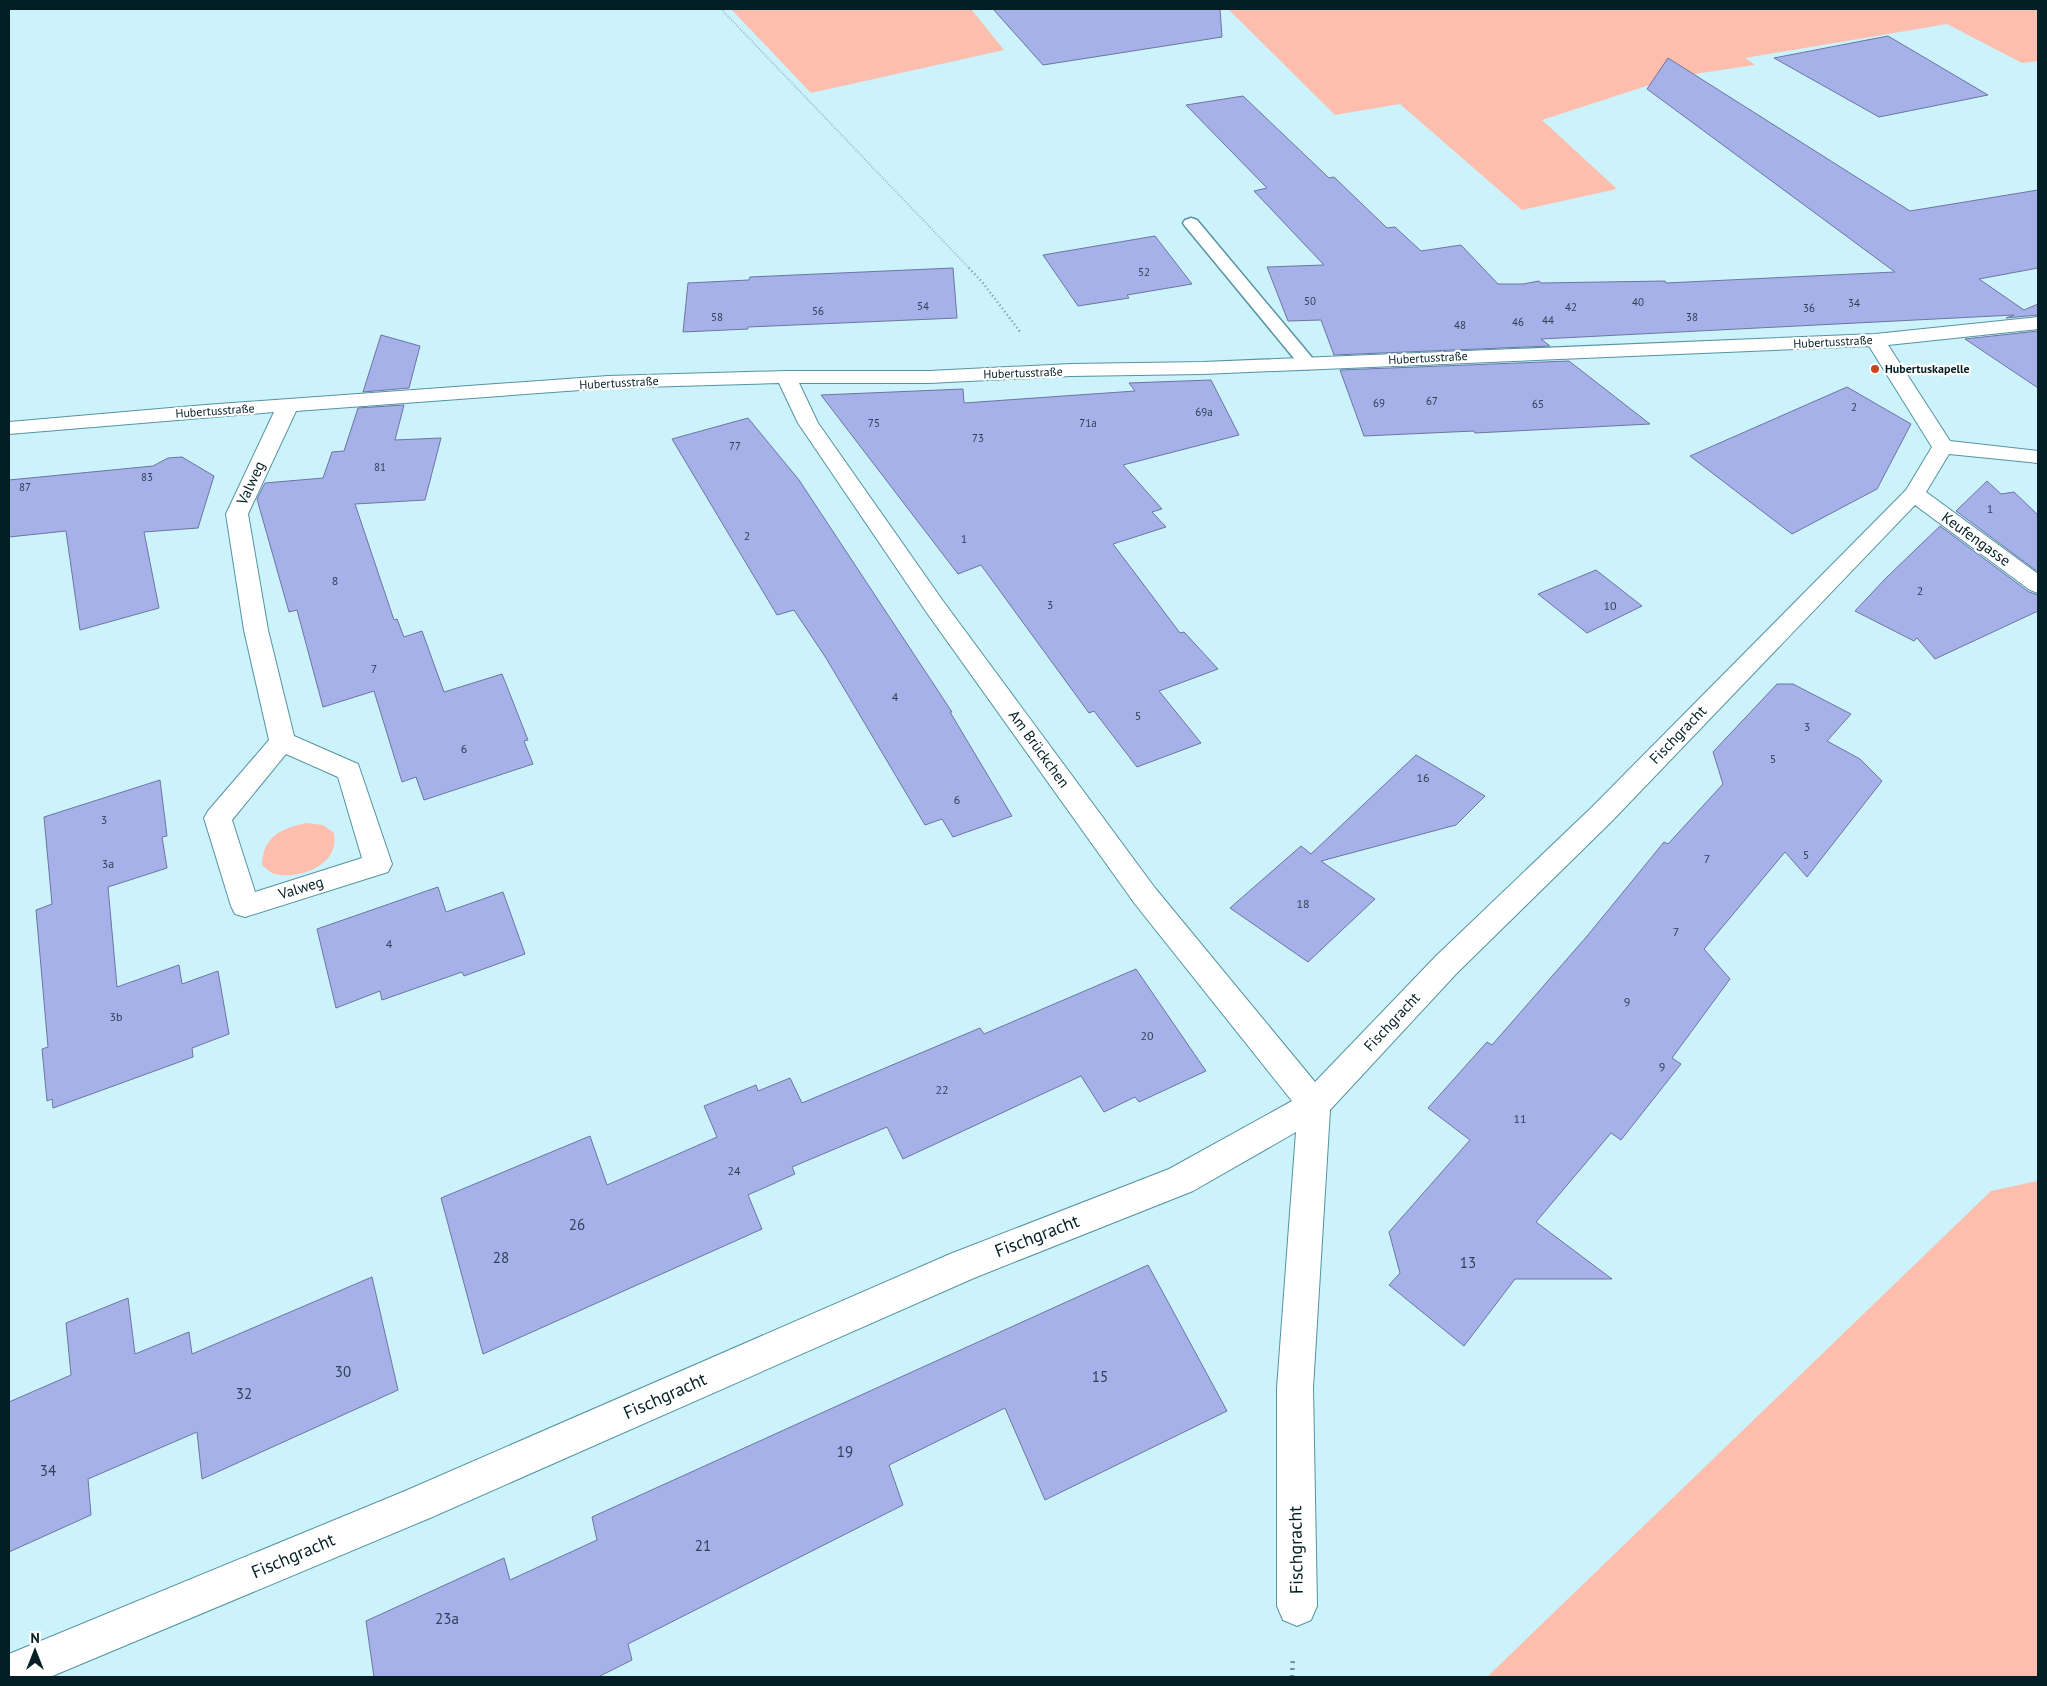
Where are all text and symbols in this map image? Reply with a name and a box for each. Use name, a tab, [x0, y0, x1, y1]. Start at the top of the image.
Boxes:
house number: 52	[1138, 265, 1150, 279]
house number: 50	[1304, 294, 1316, 308]
house number: 40	[1632, 295, 1644, 309]
house number: 34	[1848, 296, 1860, 310]
house number: 54	[917, 299, 929, 313]
house number: 42	[1565, 300, 1577, 314]
house number: 36	[1803, 301, 1815, 315]
house number: 56	[812, 304, 824, 318]
house number: 58	[711, 310, 723, 324]
house number: 38	[1686, 310, 1698, 324]
house number: 44	[1542, 313, 1554, 327]
house number: 46	[1512, 315, 1524, 329]
house number: 48	[1454, 318, 1466, 332]
street label: Hubertusstraße	[1793, 332, 1873, 351]
street label: Hubertusstraße	[1388, 348, 1468, 367]
place label: Hubertuskapelle	[1885, 361, 1970, 376]
marker: Hubertuskapelle	[1869, 363, 1881, 375]
street label: Hubertusstraße	[983, 364, 1063, 381]
street label: Hubertusstraße	[579, 373, 659, 392]
house number: 67	[1426, 394, 1438, 408]
house number: 69	[1373, 396, 1385, 410]
house number: 65	[1532, 397, 1544, 411]
street label: Hubertusstraße	[175, 400, 255, 421]
house number: 2	[1851, 400, 1857, 414]
house number: 69a	[1195, 405, 1213, 419]
house number: 75	[868, 416, 880, 430]
house number: 71a	[1079, 416, 1097, 430]
house number: 73	[972, 431, 984, 445]
house number: 77	[729, 439, 741, 453]
street label: Valweg	[232, 458, 269, 509]
house number: 81	[374, 460, 386, 474]
house number: 83	[141, 470, 153, 484]
house number: 87	[19, 480, 31, 494]
house number: 1	[1987, 501, 1993, 516]
street label: Keufengasse	[1938, 507, 2014, 570]
house number: 2	[744, 528, 750, 543]
house number: 1	[961, 531, 967, 546]
house number: 8	[332, 573, 338, 588]
house number: 2	[1917, 583, 1923, 598]
house number: 3	[1047, 597, 1053, 612]
house number: 10	[1603, 598, 1617, 613]
house number: 7	[371, 661, 377, 676]
house number: 4	[892, 689, 899, 704]
street label: Fischgracht	[1645, 702, 1710, 768]
street label: Am Brückchen	[1005, 706, 1074, 791]
house number: 5	[1135, 708, 1141, 723]
house number: 3	[1804, 719, 1810, 734]
house number: 6	[461, 741, 467, 756]
house number: 5	[1770, 751, 1776, 766]
house number: 16	[1416, 770, 1430, 785]
house number: 6	[954, 792, 960, 807]
house number: 3	[101, 812, 107, 827]
house number: 5	[1803, 847, 1809, 862]
house number: 7	[1704, 851, 1710, 866]
house number: 3a	[102, 856, 114, 871]
street label: Valweg	[275, 872, 326, 904]
house number: 18	[1296, 896, 1310, 911]
house number: 7	[1673, 924, 1679, 939]
house number: 4	[386, 936, 393, 951]
street label: Fischgracht	[1360, 988, 1424, 1055]
house number: 9	[1624, 994, 1630, 1009]
house number: 3b	[109, 1009, 123, 1024]
house number: 20	[1140, 1028, 1154, 1043]
house number: 9	[1659, 1059, 1665, 1074]
house number: 22	[935, 1082, 949, 1097]
house number: 11	[1513, 1111, 1527, 1126]
house number: 24	[727, 1163, 741, 1178]
street label: Fischgracht	[991, 1209, 1082, 1262]
house number: 26	[569, 1215, 585, 1234]
house number: 28	[493, 1248, 509, 1267]
house number: 13	[1460, 1253, 1476, 1272]
house number: 30	[335, 1362, 351, 1381]
street label: Fischgracht	[620, 1367, 710, 1424]
house number: 15	[1092, 1367, 1108, 1386]
house number: 32	[236, 1384, 252, 1403]
house number: 19	[837, 1442, 853, 1461]
house number: 34	[40, 1461, 56, 1480]
street label: Fischgracht	[1283, 1506, 1308, 1594]
street label: Fischgracht	[248, 1528, 338, 1583]
house number: 21	[695, 1536, 711, 1555]
house number: 23a	[435, 1609, 459, 1628]
north arrow	[10, 1626, 60, 1676]
text: N	[30, 1629, 40, 1647]

